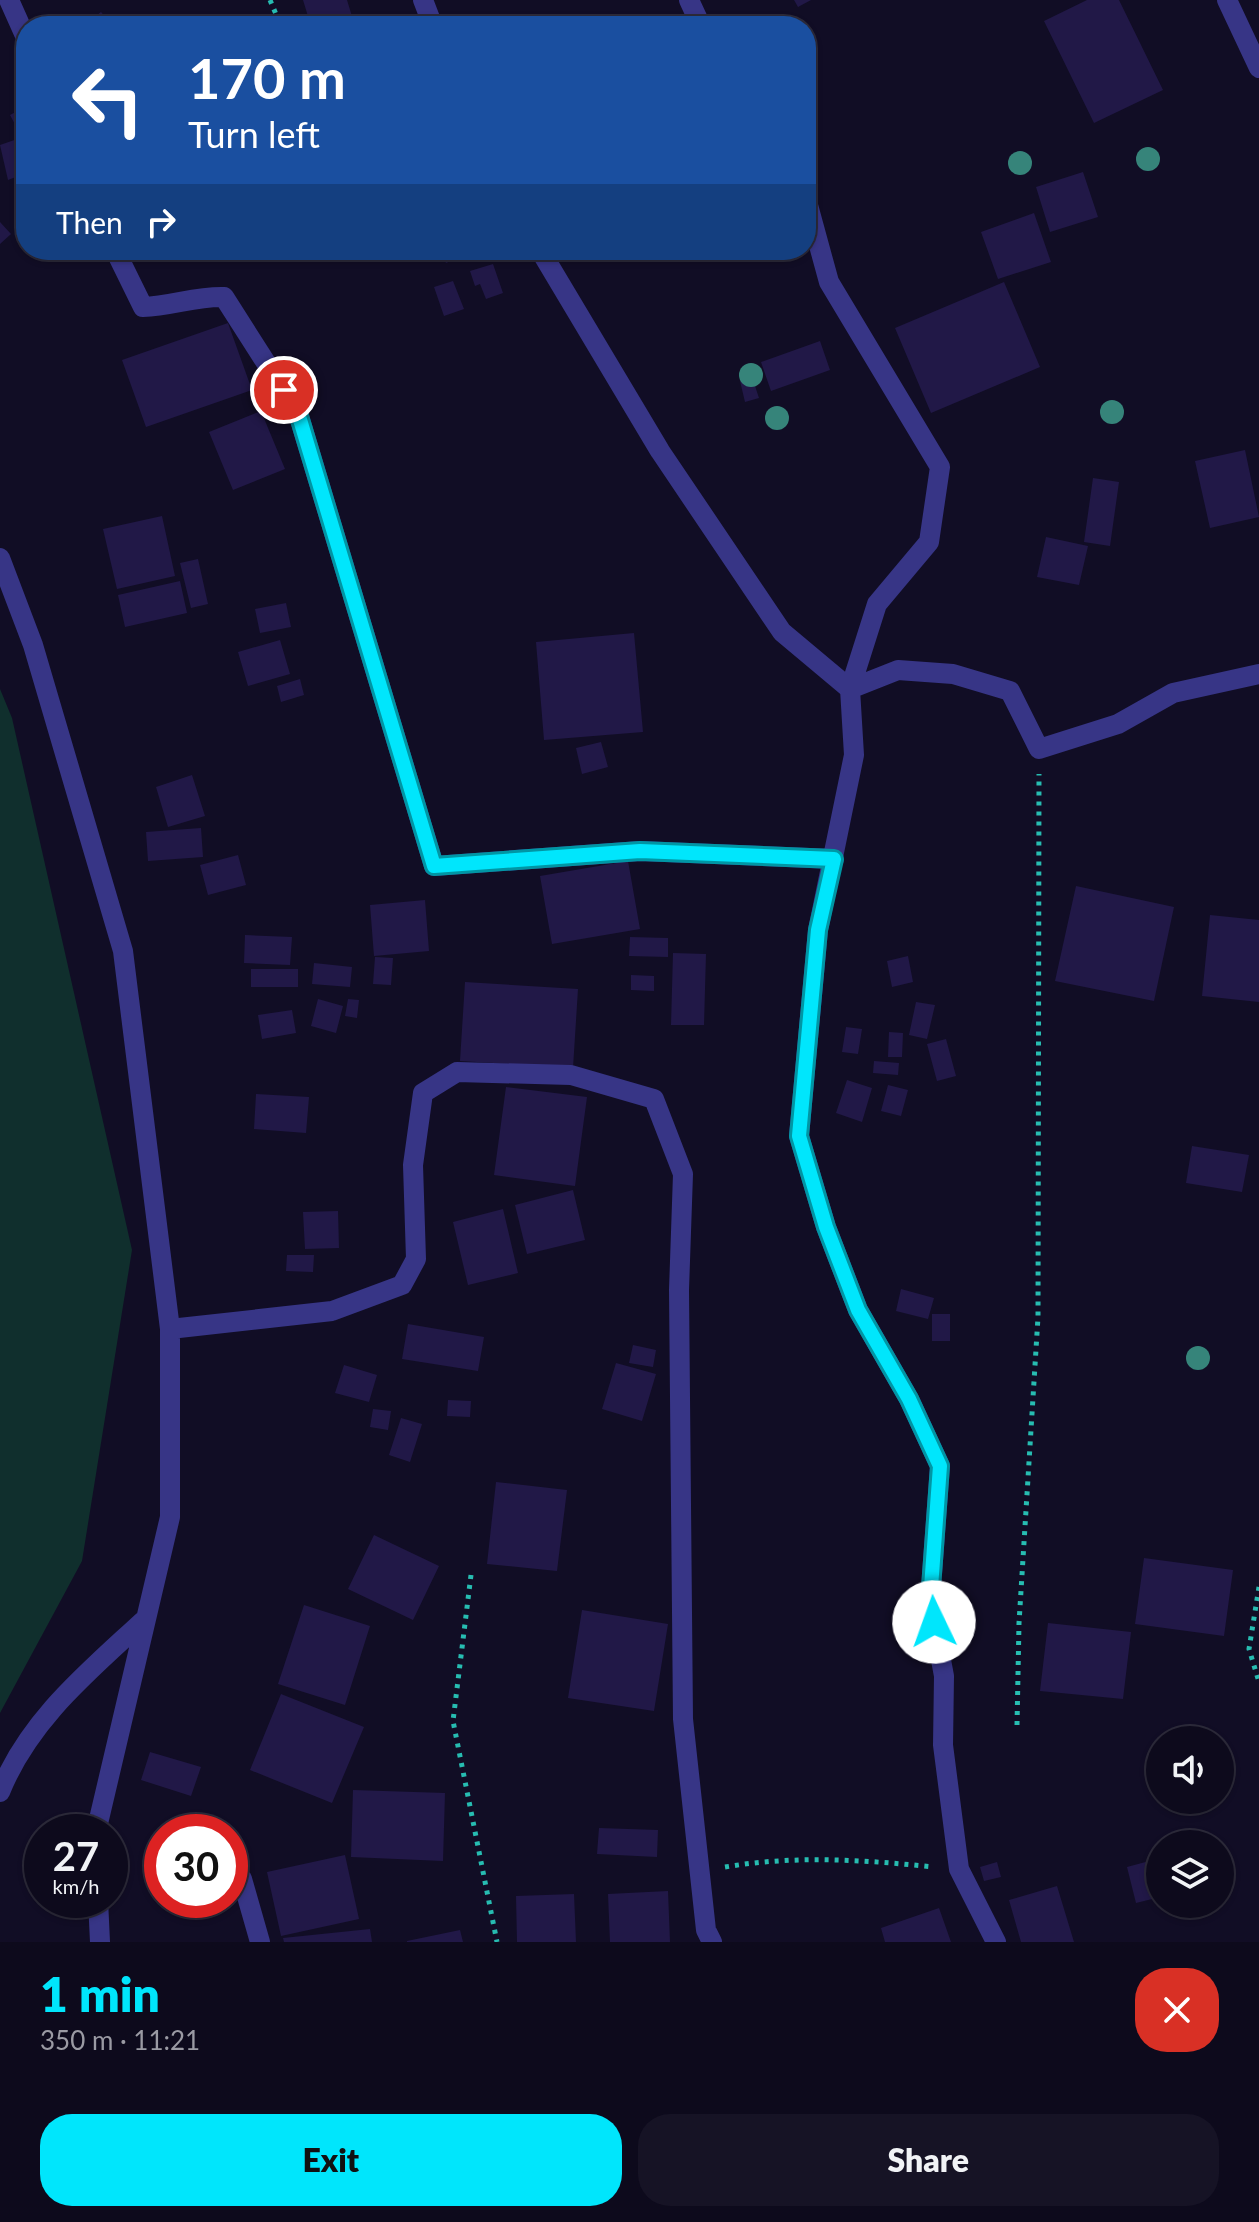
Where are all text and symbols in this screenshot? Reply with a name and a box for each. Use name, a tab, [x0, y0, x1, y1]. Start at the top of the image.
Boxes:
text: 170 m	[188, 44, 346, 111]
icon: left	[56, 48, 160, 152]
text: Turn left	[188, 112, 320, 156]
icon: right	[139, 200, 183, 244]
text: Then	[56, 204, 123, 240]
pin	[250, 356, 318, 424]
icon: arrive	[262, 368, 306, 412]
position arrow	[892, 1580, 976, 1664]
map controls	[1146, 1726, 1234, 1918]
button: sound	[1146, 1726, 1234, 1814]
speed limit sign: 30	[144, 1814, 248, 1918]
button: layers	[1146, 1830, 1234, 1918]
text: 27	[53, 1832, 99, 1880]
text: km/h	[53, 1874, 99, 1898]
text: 1 min	[40, 1965, 160, 2022]
button: close	[1135, 1968, 1219, 2052]
text: 350 m · 11:21	[40, 2024, 200, 2056]
button: Exit	[40, 2114, 622, 2206]
button: Share	[638, 2114, 1219, 2206]

